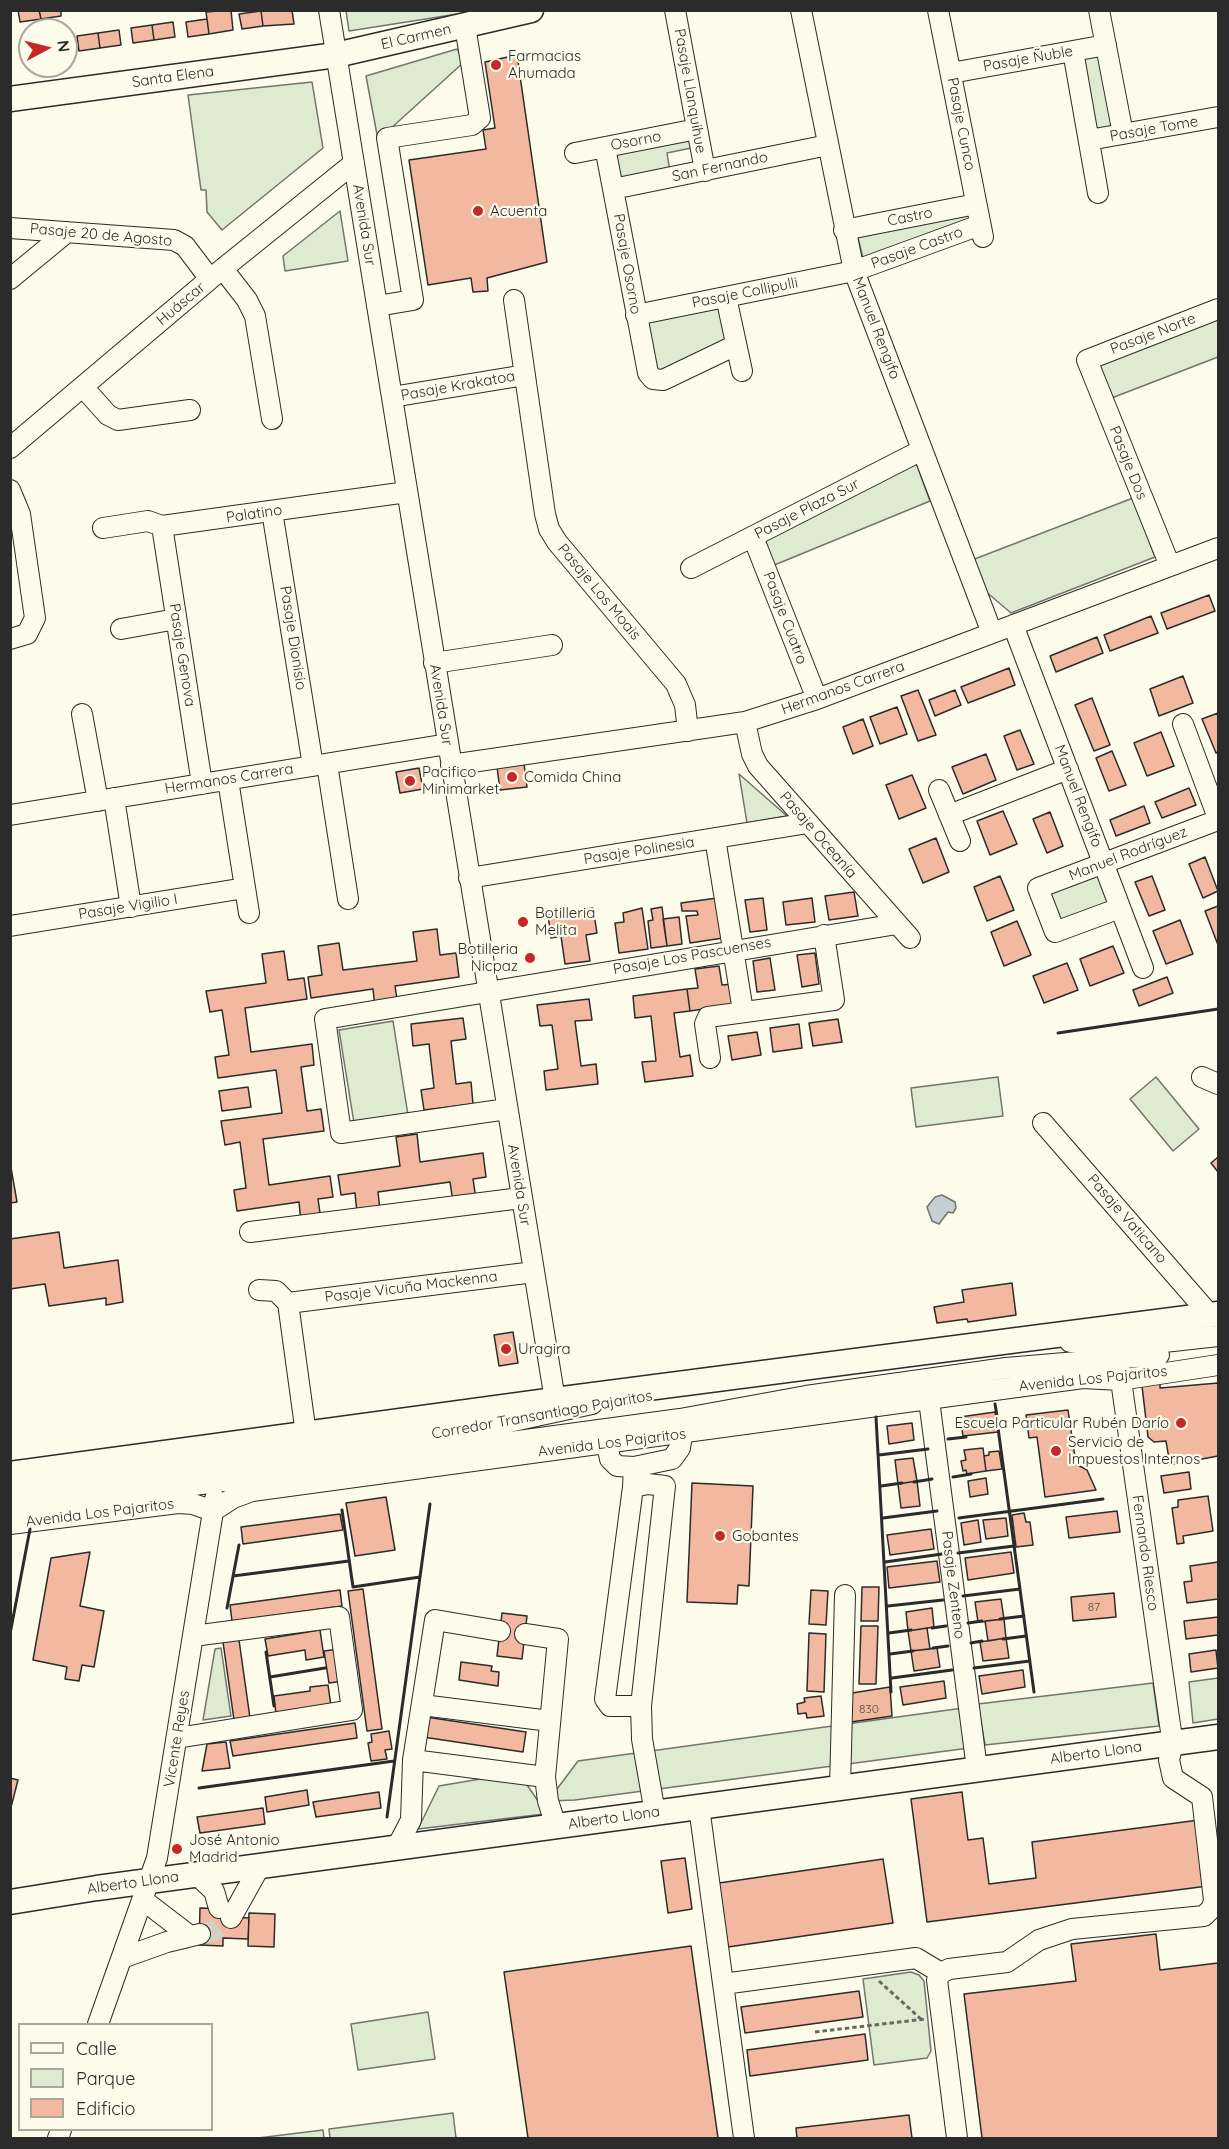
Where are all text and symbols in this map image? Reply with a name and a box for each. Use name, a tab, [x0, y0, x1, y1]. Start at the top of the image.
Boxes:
north arrow	[18, 18, 78, 78]
street label: El Carmen	[379, 20, 453, 54]
street label: Pasaje Llanquihue	[670, 27, 710, 155]
text: N	[53, 39, 75, 53]
street label: Pasaje Ñuble	[982, 42, 1074, 76]
place label: Farmacias Ahumada	[508, 47, 581, 82]
marker: Farmacias Ahumada	[489, 58, 503, 72]
street label: Santa Elena	[131, 62, 215, 92]
street label: Pasaje Cunco	[943, 76, 979, 172]
street label: Pasaje Tome	[1108, 112, 1200, 146]
street label: Osorno	[609, 127, 663, 155]
street label: San Fernando	[671, 148, 769, 186]
street label: Avenida Sur	[349, 183, 379, 267]
place label: Acuenta	[490, 202, 547, 220]
marker: Acuenta	[471, 204, 485, 218]
street label: Castro	[886, 204, 934, 230]
street label: Pasaje Osorno	[609, 212, 645, 316]
street label: Pasaje 20 de Agosto	[29, 220, 173, 250]
street label: Pasaje Castro	[869, 223, 965, 273]
street label: Pasaje Collipulli	[691, 274, 799, 312]
street label: Manuel Rengifo	[848, 274, 904, 382]
street label: Huáscar	[153, 278, 209, 330]
street label: Pasaje Norte	[1108, 309, 1198, 359]
street label: Pasaje Krakatoa	[399, 367, 517, 405]
street label: Pasaje Dos	[1105, 424, 1151, 502]
street label: Pasaje Plaza Sur	[751, 475, 863, 543]
street label: Palatino	[225, 501, 283, 527]
street label: Pasaje Los Moais	[554, 540, 644, 644]
street label: Pasaje Cuatro	[759, 569, 811, 667]
street label: Pasaje Dionisio	[276, 585, 310, 691]
street label: Pasaje Genova	[165, 602, 199, 708]
street label: Hermanos Carrera	[779, 657, 907, 719]
street label: Avenida Sur	[426, 663, 456, 747]
street label: Manuel Rengifo	[1050, 742, 1106, 850]
street label: Hermanos Carrera	[163, 760, 295, 798]
place label: Pacifico Minimarket	[422, 763, 499, 798]
place label: Comida China	[524, 768, 621, 786]
marker: Comida China	[505, 770, 519, 784]
marker: Pacifico Minimarket	[403, 774, 417, 788]
street label: Pasaje Oceanía	[776, 788, 860, 882]
street label: Manuel Rodríguez	[1066, 823, 1190, 885]
street label: Pasaje Polinesia	[582, 833, 696, 869]
street label: Pasaje Vigilio I	[77, 890, 179, 924]
place label: Botilleria Melita	[535, 904, 595, 939]
marker: Botilleria Melita	[516, 915, 530, 929]
street label: Pasaje Los Pascuenses	[612, 933, 772, 979]
place label: Botilleria Nicpaz	[458, 940, 518, 975]
marker: Botilleria Nicpaz	[523, 951, 537, 965]
street label: Avenida Sur	[504, 1143, 534, 1227]
street label: Pasaje Vaticano	[1083, 1171, 1171, 1267]
street label: Pasaje Vicuña Mackenna	[324, 1267, 498, 1307]
place label: Uragira	[518, 1340, 571, 1358]
marker: Uragira	[499, 1342, 513, 1356]
street label: Avenida Los Pajaritos	[1018, 1362, 1168, 1396]
street label: Corredor Transantiago Pajaritos	[430, 1387, 654, 1443]
place label: Escuela Particular Rubén Darío	[955, 1414, 1169, 1432]
marker: Escuela Particular Rubén Darío	[1174, 1416, 1188, 1430]
street label: Avenida Los Pajaritos	[537, 1425, 687, 1461]
place label: Servicio de Impuestos Internos	[1068, 1433, 1200, 1468]
marker: Servicio de Impuestos Internos	[1049, 1444, 1063, 1458]
street label: Fernando Riesco	[1128, 1494, 1162, 1612]
street label: Avenida Los Pajaritos	[25, 1495, 175, 1531]
place label: Gobantes	[732, 1527, 799, 1545]
marker: Gobantes	[713, 1529, 727, 1543]
street label: Pasaje Zenteno	[937, 1530, 969, 1640]
house number: 87	[1088, 1600, 1100, 1614]
street label: Vicente Reyes	[160, 1689, 194, 1789]
house number: 830	[859, 1702, 879, 1716]
street label: Alberto Llona	[1049, 1738, 1143, 1768]
street label: Alberto Llona	[567, 1803, 661, 1833]
place label: José Antonio Madrid	[189, 1831, 280, 1866]
marker: José Antonio Madrid	[170, 1842, 184, 1856]
street label: Alberto Llona	[86, 1868, 180, 1898]
legend	[18, 2023, 213, 2131]
text: Calle	[76, 2037, 117, 2060]
text: Parque	[76, 2067, 135, 2090]
text: Edificio	[76, 2097, 135, 2120]

